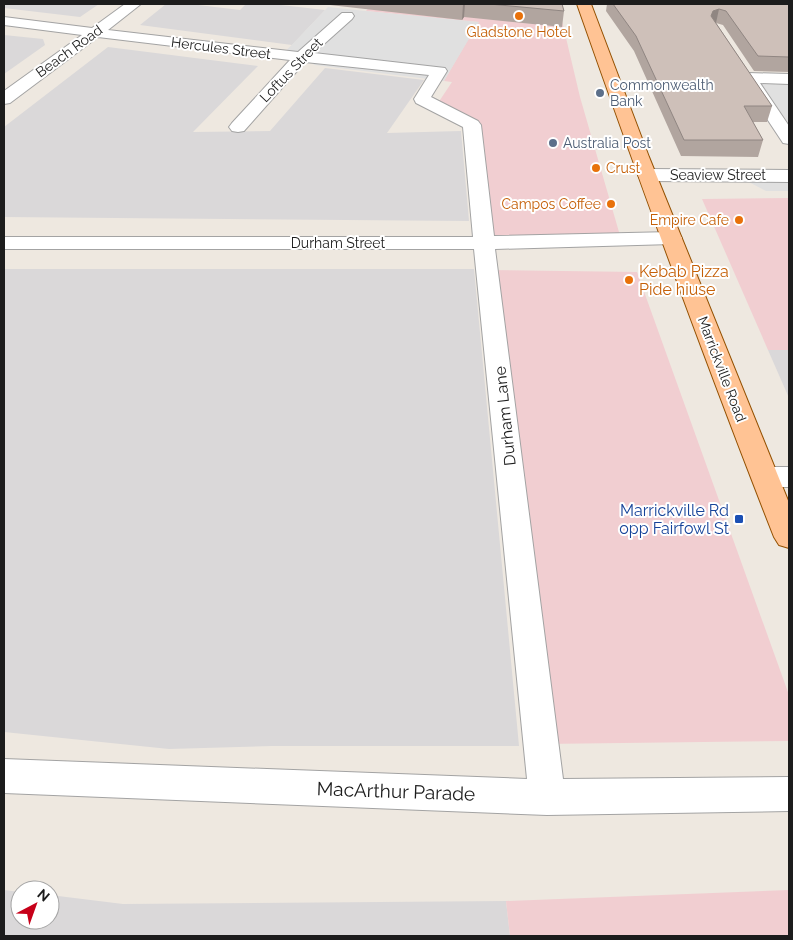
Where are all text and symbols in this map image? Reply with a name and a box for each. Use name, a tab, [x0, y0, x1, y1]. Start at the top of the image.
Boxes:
marker: Gladstone Hotel	[513, 10, 525, 22]
street label: Beach Road	[33, 22, 105, 80]
place label: Gladstone Hotel	[467, 24, 572, 40]
street label: Hercules Street	[170, 34, 272, 62]
street label: Loftus Street	[256, 34, 326, 105]
place label: Commonwealth Bank	[610, 77, 714, 109]
marker: Commonwealth Bank	[594, 87, 606, 99]
place label: Australia Post	[563, 135, 651, 151]
marker: Australia Post	[547, 137, 559, 149]
place label: Crust	[606, 160, 641, 176]
marker: Crust	[590, 162, 602, 174]
street label: Seaview Street	[670, 167, 766, 183]
place label: Campos Coffee	[501, 196, 601, 212]
marker: Campos Coffee	[605, 198, 617, 210]
place label: Empire Cafe	[650, 212, 729, 228]
marker: Empire Cafe	[733, 214, 745, 226]
street label: Durham Street	[291, 235, 385, 251]
place label: Kebab Pizza Pide hiuse	[639, 262, 729, 299]
marker: Kebab Pizza Pide hiuse	[623, 274, 635, 286]
street label: Marrickville Road	[695, 314, 749, 424]
street label: Durham Lane	[490, 365, 520, 467]
place label: Marrickville Rd opp Fairfowl St	[619, 501, 730, 538]
marker: Marrickville Rd opp Fairfowl St	[733, 513, 745, 525]
street label: MacArthur Parade	[316, 777, 476, 805]
north arrow	[10, 880, 60, 930]
text: N	[34, 886, 53, 905]

